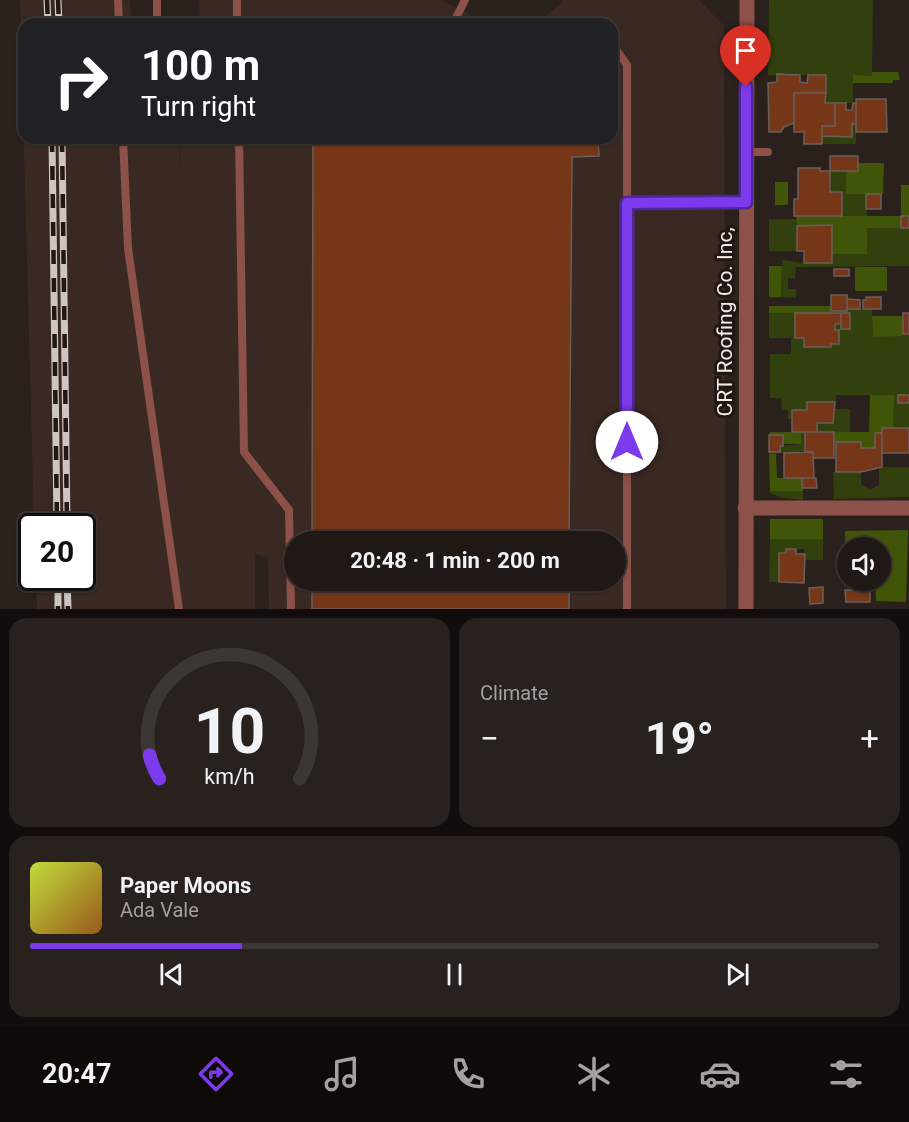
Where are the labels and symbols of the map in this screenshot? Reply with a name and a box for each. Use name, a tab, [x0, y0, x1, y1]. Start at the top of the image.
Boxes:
pin	[720, 25, 771, 87]
street label: CRT Roofing Co. Inc,	[713, 227, 737, 417]
position arrow	[595, 410, 659, 474]
speed limit sign: 20	[18, 513, 96, 591]

